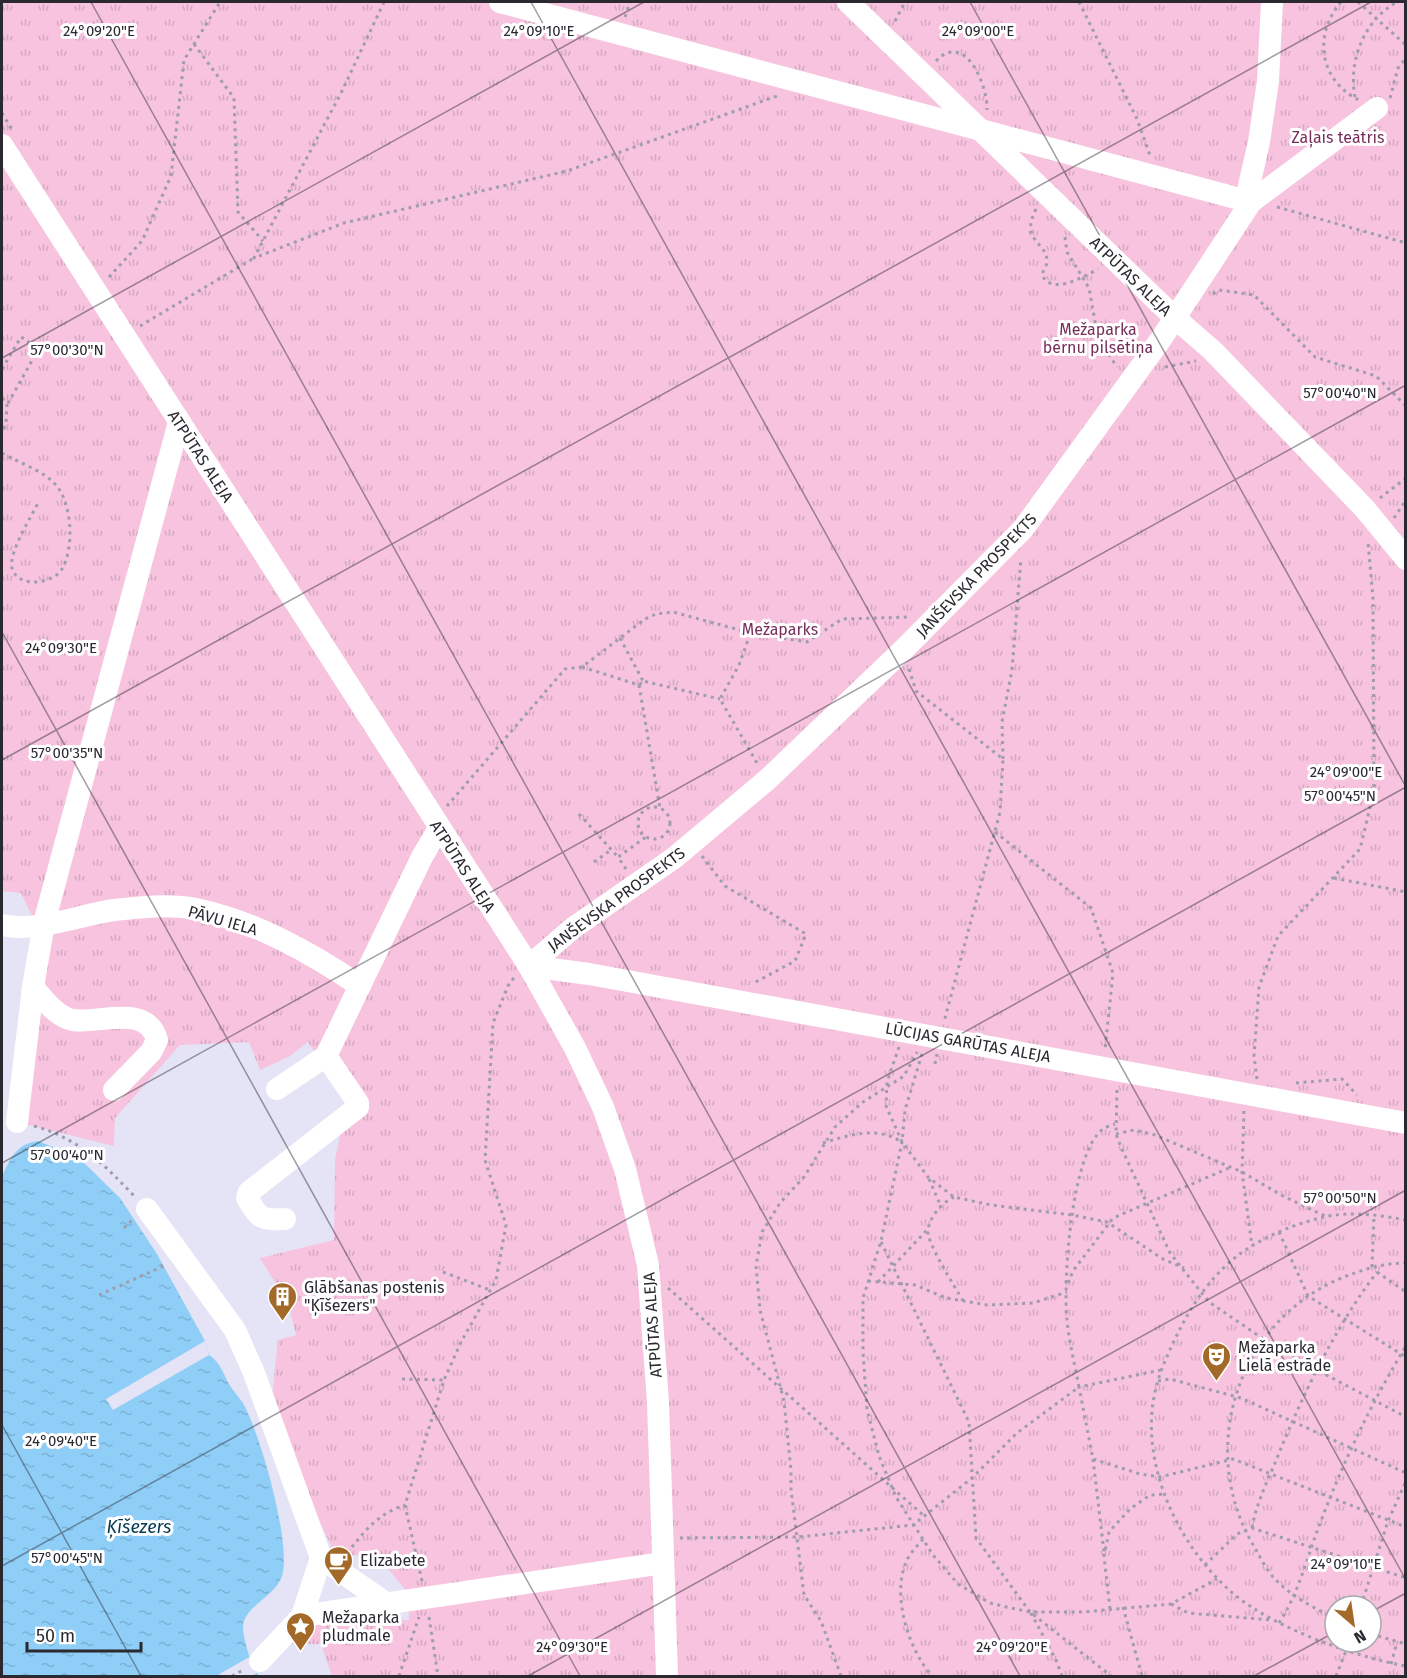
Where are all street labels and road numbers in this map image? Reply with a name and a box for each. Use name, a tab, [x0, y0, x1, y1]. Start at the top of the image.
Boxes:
street label: ATPŪTAS ALEJA	[1086, 233, 1176, 321]
street label: ATPŪTAS ALEJA	[164, 407, 238, 506]
street label: JANŠEVSKA PROSPEKTS	[911, 508, 1041, 641]
street label: ATPŪTAS ALEJA	[426, 817, 500, 916]
street label: JANŠEVSKA PROSPEKTS	[543, 842, 689, 956]
street label: PĀVU IELA	[186, 902, 261, 940]
street label: LŪCIJAS GARŪTAS ALEJA	[884, 1019, 1053, 1067]
street label: ATPŪTAS ALEJA	[639, 1271, 666, 1378]

